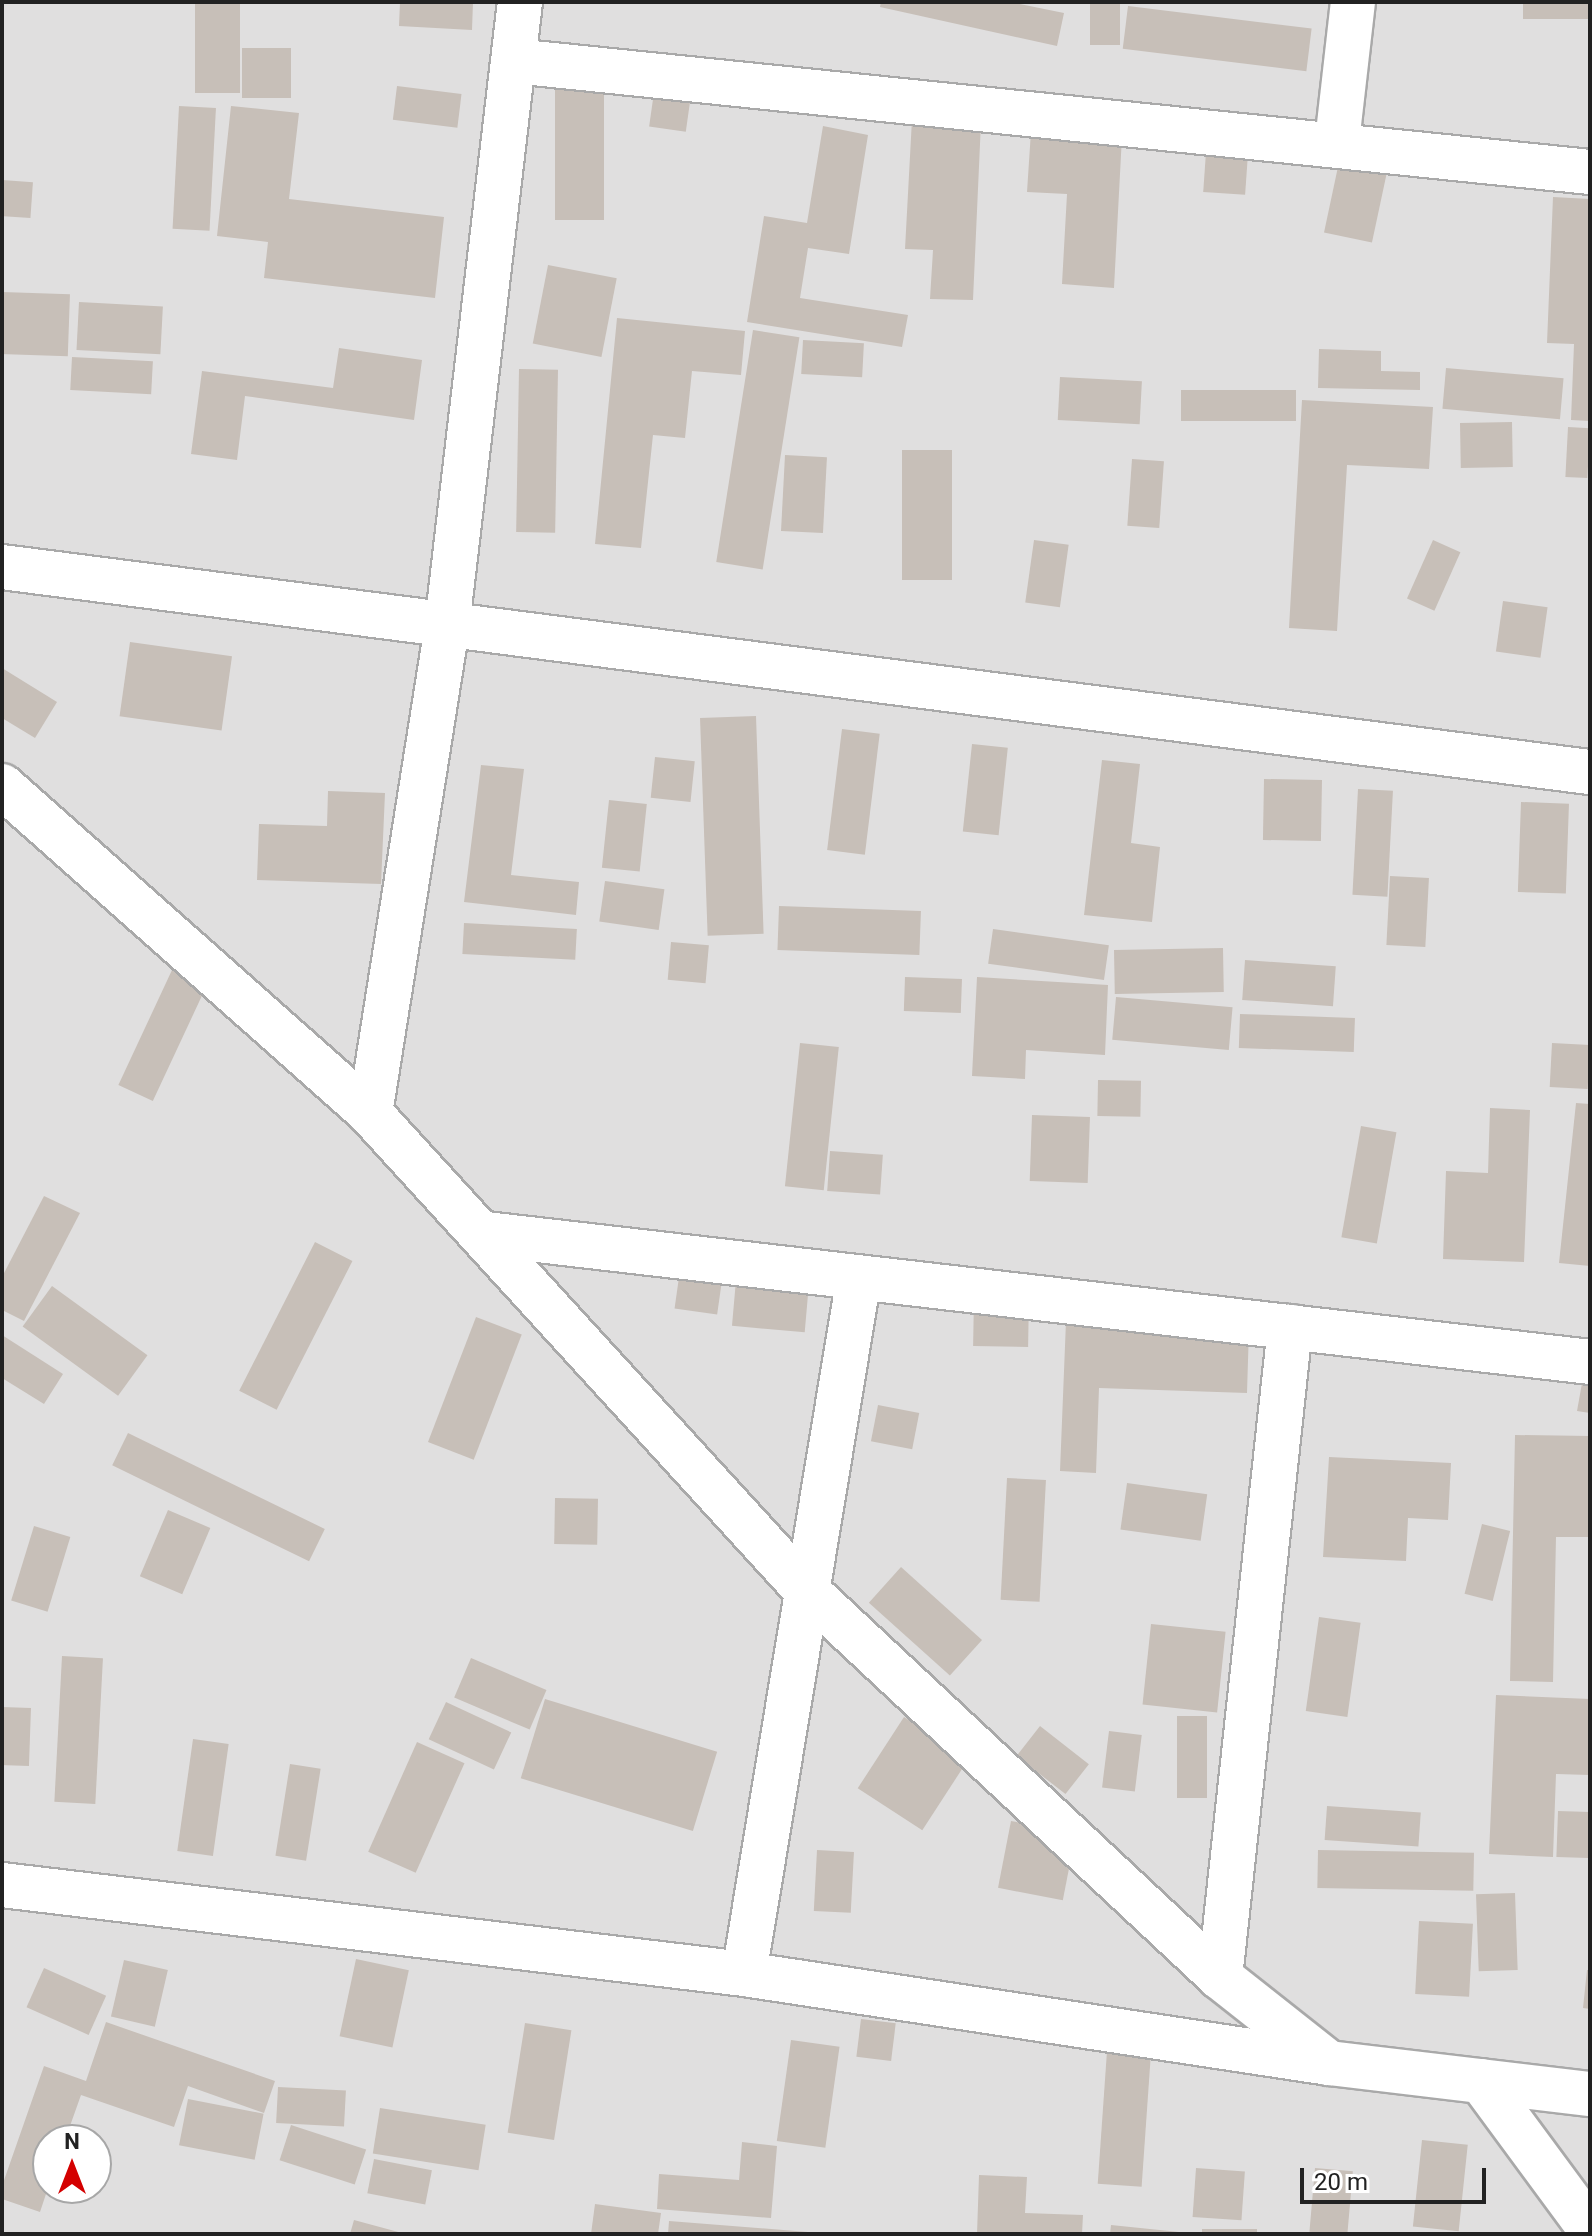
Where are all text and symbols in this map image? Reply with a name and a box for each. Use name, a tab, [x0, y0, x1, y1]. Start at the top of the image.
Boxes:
north arrow	[32, 2124, 112, 2204]
text: N	[64, 2129, 80, 2154]
scale bar	[1304, 2152, 1490, 2202]
text: 20 m	[1314, 2168, 1368, 2196]

